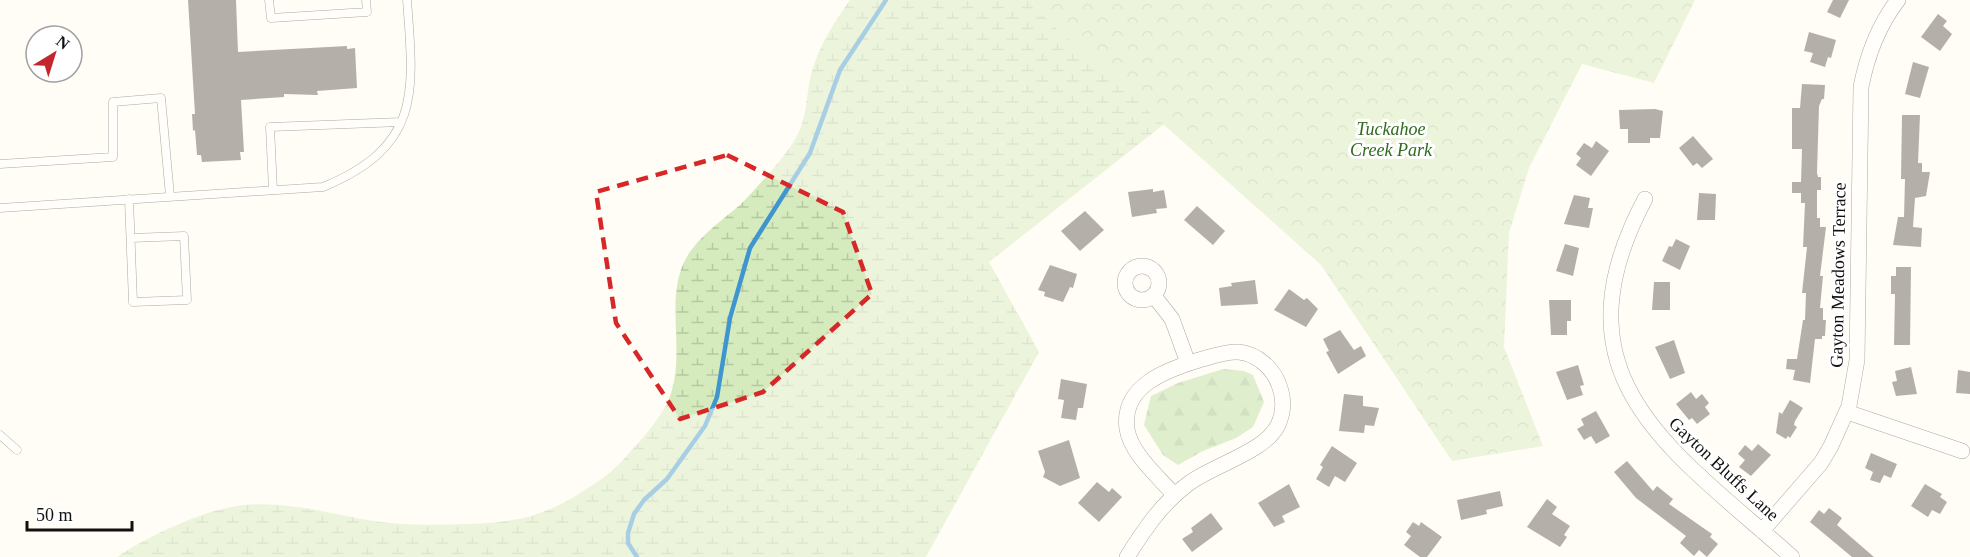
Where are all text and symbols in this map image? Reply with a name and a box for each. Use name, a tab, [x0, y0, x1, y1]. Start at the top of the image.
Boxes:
north arrow	[24, 24, 84, 84]
text: N	[53, 32, 73, 53]
park label: Tuckahoe Creek Park	[1350, 119, 1433, 160]
street label: Gayton Meadows Terrace	[1826, 182, 1850, 368]
street label: Gayton Bluffs Lane	[1665, 413, 1783, 525]
scale bar	[27, 494, 132, 532]
text: 50 m	[36, 505, 73, 525]

